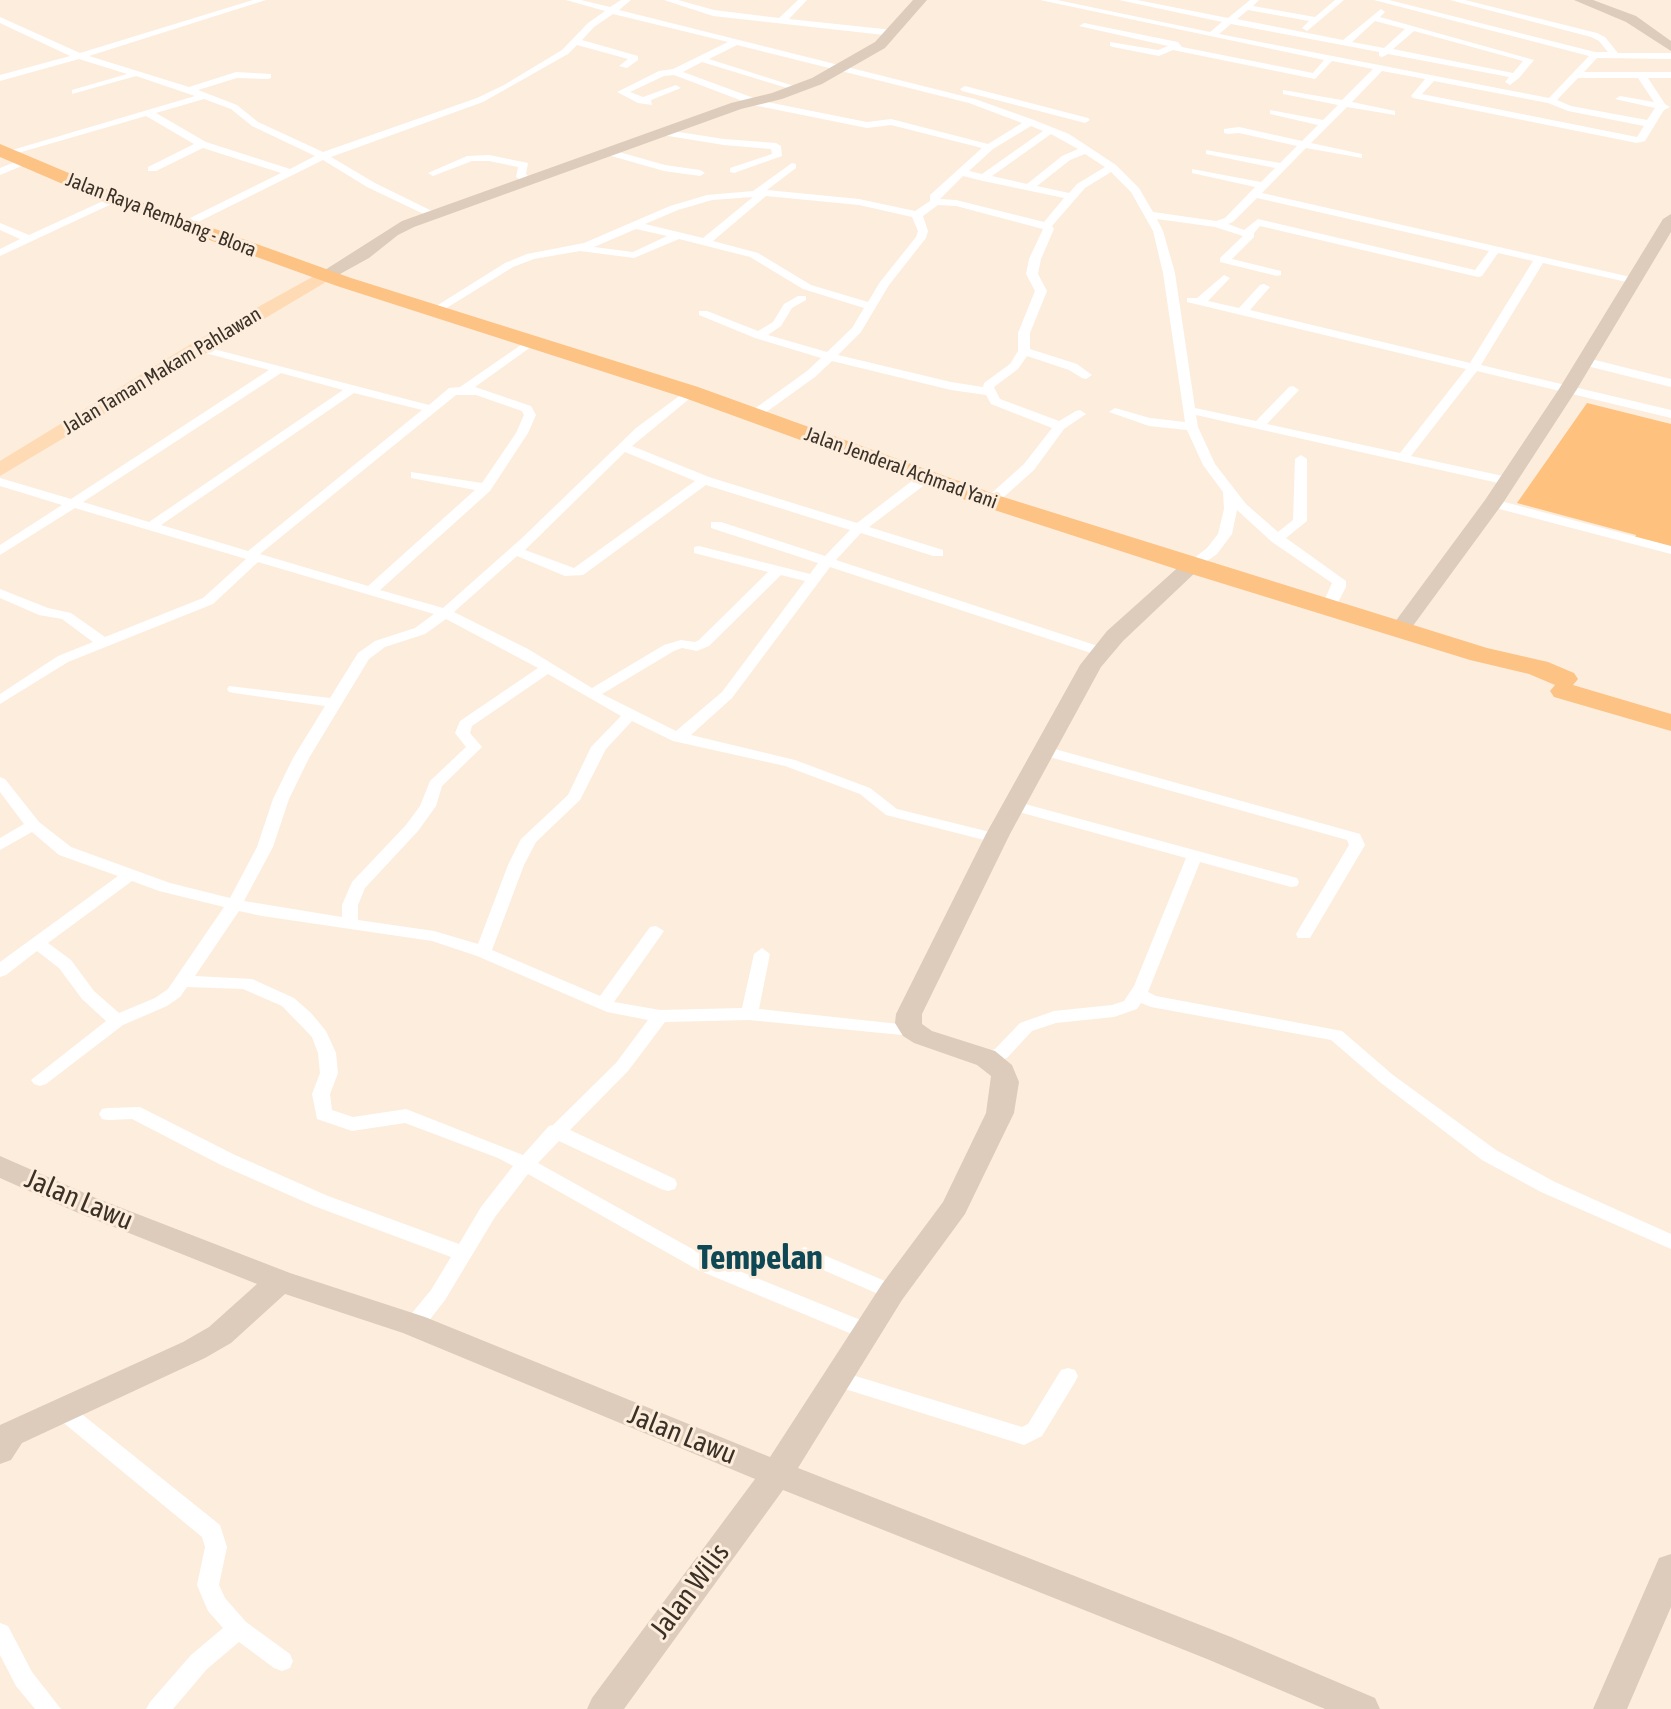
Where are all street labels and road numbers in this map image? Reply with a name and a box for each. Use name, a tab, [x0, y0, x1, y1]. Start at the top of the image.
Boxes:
street label: Jalan Raya Rembang - Blora	[62, 168, 260, 262]
street label: Jalan Taman Makam Pahlawan	[58, 302, 266, 440]
street label: Jalan Jenderal Achmad Yani	[801, 422, 1001, 514]
street label: Jalan Lawu	[20, 1162, 138, 1238]
street label: Jalan Lawu	[623, 1398, 741, 1472]
street label: Jalan Wilis	[643, 1537, 737, 1645]

